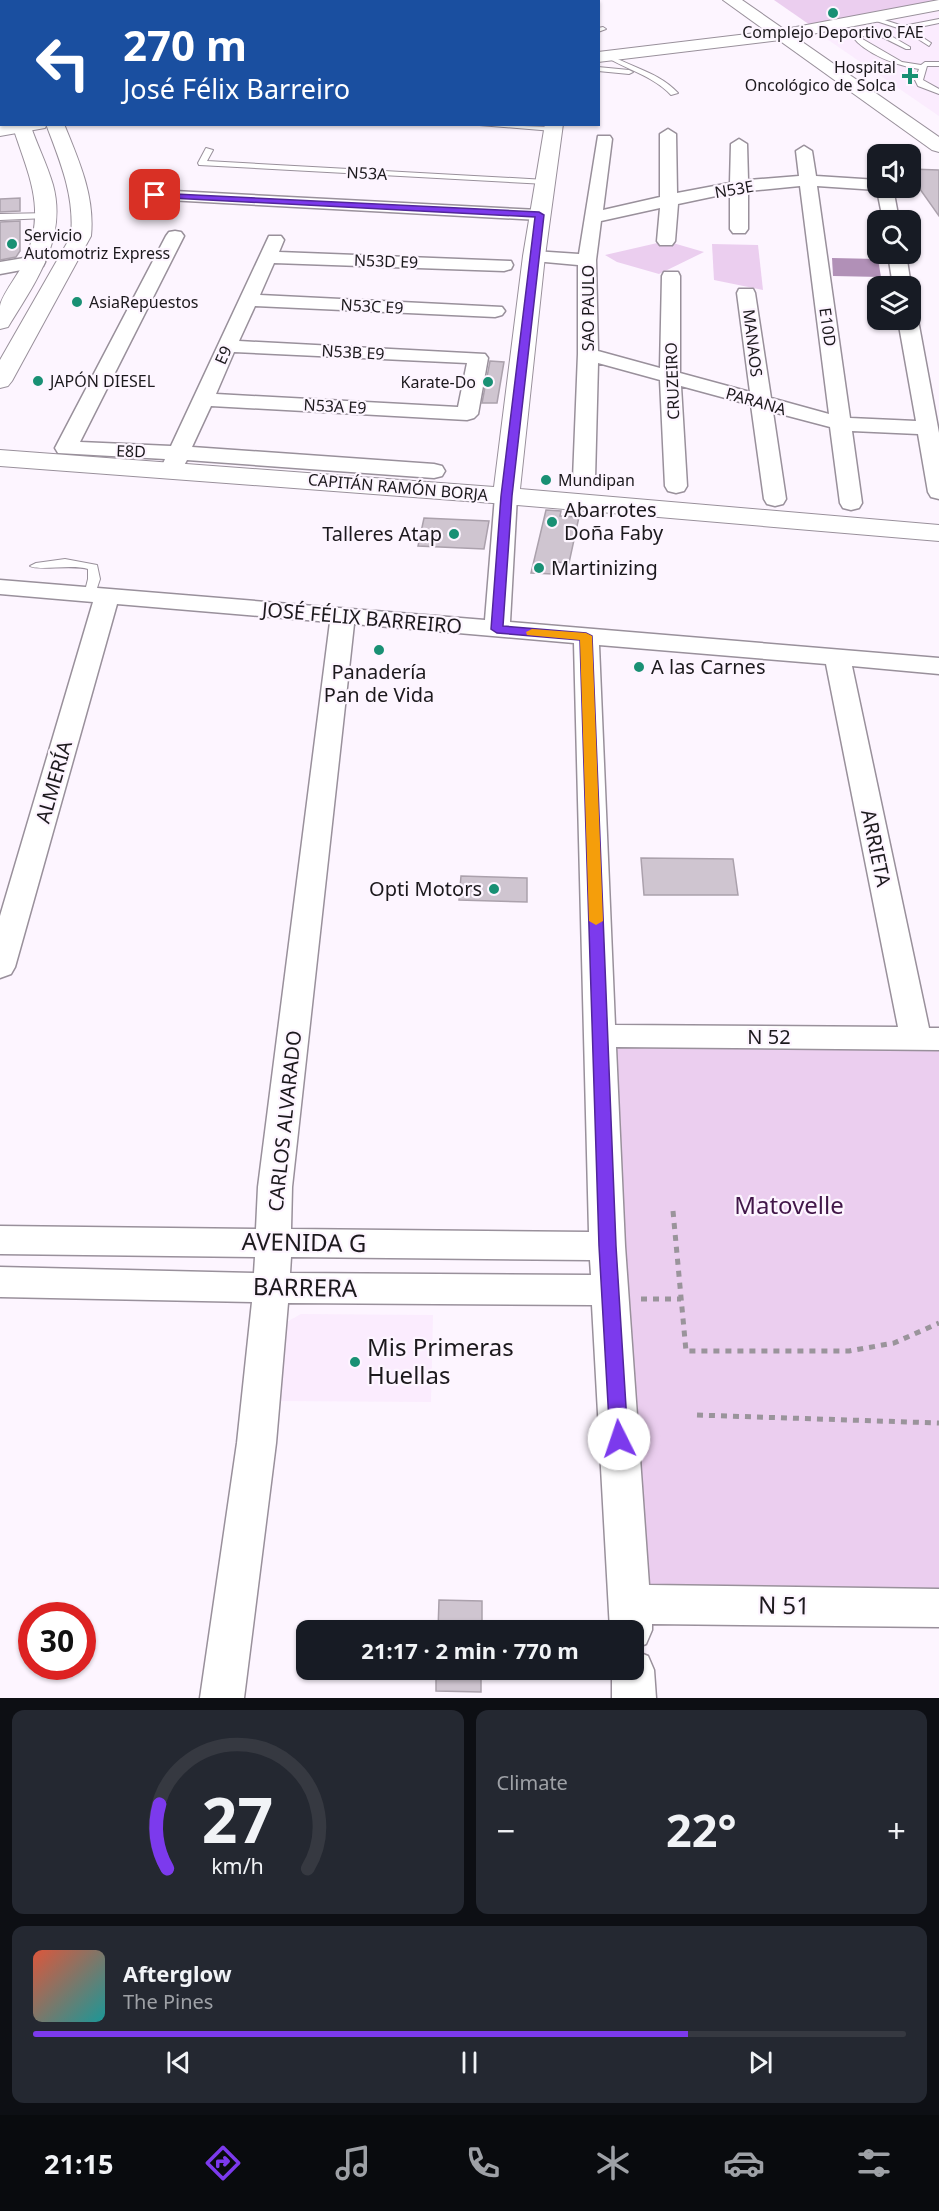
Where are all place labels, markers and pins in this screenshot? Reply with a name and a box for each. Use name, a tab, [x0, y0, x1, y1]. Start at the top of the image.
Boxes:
marker: Complejo Deportivo FAE	[826, 6, 840, 20]
place label: Complejo Deportivo FAE	[742, 21, 924, 43]
place label: Hospital Oncológico de Solca	[745, 56, 896, 96]
marker: Hospital Oncológico de Solca	[901, 67, 919, 85]
pin	[129, 169, 180, 220]
place label: Servicio Automotriz Express	[24, 224, 170, 264]
marker: Servicio Automotriz Express	[5, 237, 19, 251]
place label: AsiaRepuestos	[89, 291, 199, 313]
marker: AsiaRepuestos	[70, 295, 84, 309]
place label: JAPÓN DIESEL	[48, 370, 155, 392]
place label: Karate-Do	[401, 371, 476, 393]
marker: JAPÓN DIESEL	[31, 374, 45, 388]
marker: Karate-Do	[481, 375, 495, 389]
place label: Mundipan	[558, 469, 635, 491]
marker: Mundipan	[539, 473, 553, 487]
place label: Abarrotes Doña Faby	[564, 496, 664, 546]
marker: Abarrotes Doña Faby	[545, 515, 559, 529]
place label: Talleres Atap	[322, 520, 442, 547]
marker: Talleres Atap	[447, 527, 461, 541]
place label: Martinizing	[551, 554, 658, 581]
marker: Martinizing	[532, 561, 546, 575]
marker: Panadería Pan de Vida	[372, 643, 386, 657]
place label: A las Carnes	[651, 653, 765, 680]
place label: Panadería Pan de Vida	[324, 658, 434, 708]
marker: A las Carnes	[632, 660, 646, 674]
place label: Opti Motors	[369, 875, 482, 902]
marker: Opti Motors	[487, 882, 501, 896]
place label: Mis Primeras Huellas	[367, 1330, 514, 1391]
marker: Mis Primeras Huellas	[348, 1355, 362, 1369]

